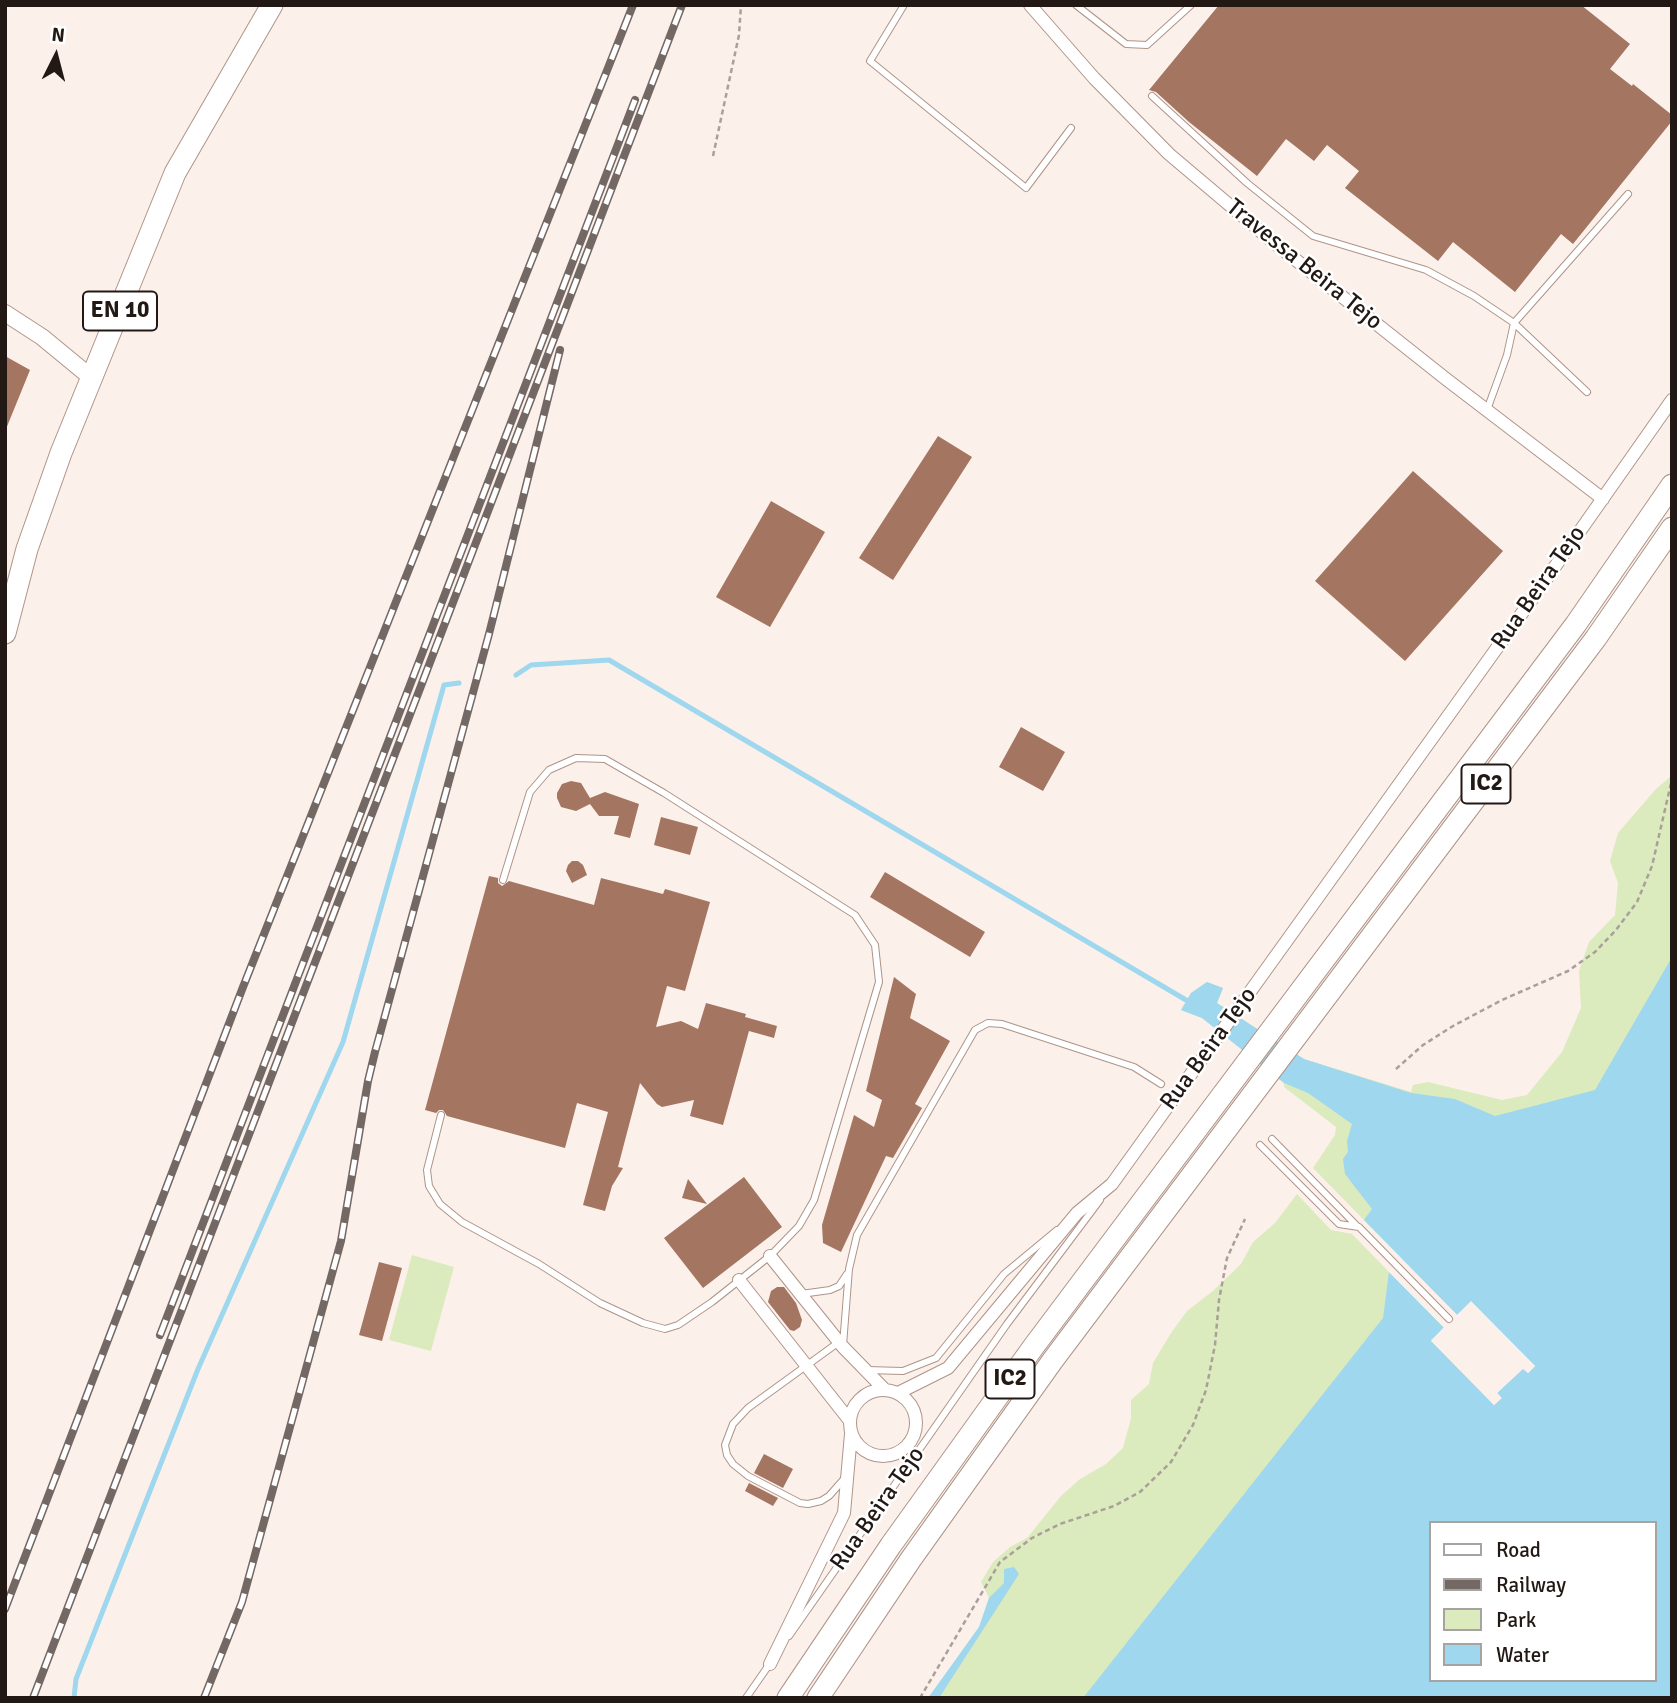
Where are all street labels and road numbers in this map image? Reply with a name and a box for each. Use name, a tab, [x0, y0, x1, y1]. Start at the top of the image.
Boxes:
street label: Travessa Beira Tejo	[1220, 193, 1388, 337]
road number: EN 10	[83, 292, 157, 330]
street label: Rua Beira Tejo	[1486, 521, 1592, 655]
road number: IC2	[1462, 764, 1510, 804]
street label: Rua Beira Tejo	[1155, 982, 1263, 1116]
road number: IC2	[986, 1360, 1034, 1398]
street label: Rua Beira Tejo	[825, 1442, 931, 1576]

